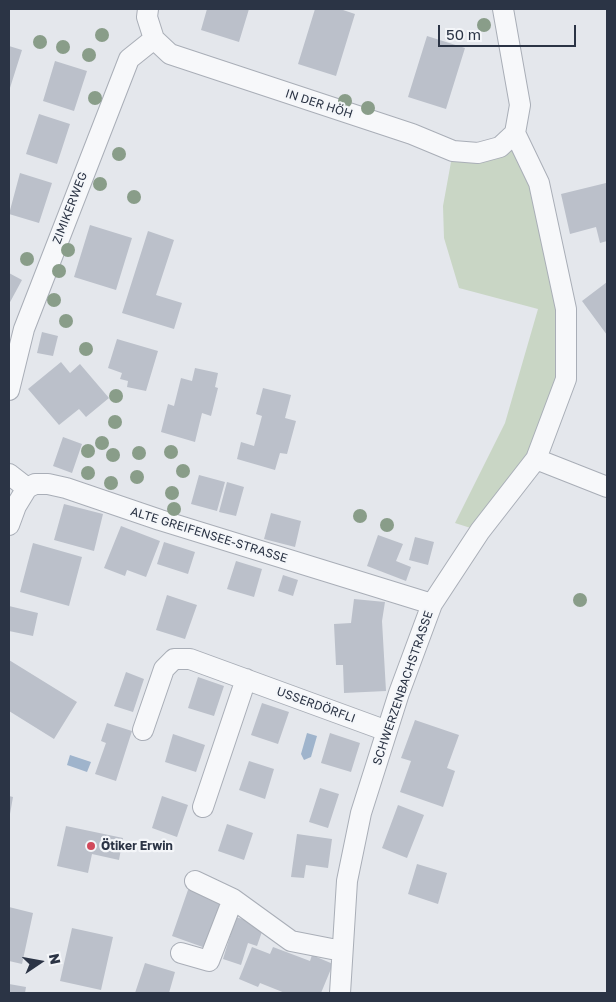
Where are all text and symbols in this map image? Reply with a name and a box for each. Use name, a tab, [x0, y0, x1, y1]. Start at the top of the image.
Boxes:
scale bar	[441, 15, 578, 47]
text: 50 m	[446, 25, 481, 43]
street label: IN DER HÖH	[284, 86, 354, 122]
street label: ZIMIKERWEG	[50, 170, 90, 246]
street label: ALTE GREIFENSEE-STRASSE	[129, 504, 289, 566]
street label: SCHWERZENBACHSTRASSE	[370, 609, 436, 767]
street label: USSERDÖRFLI	[275, 684, 357, 726]
place label: Ötiker Erwin	[101, 839, 173, 853]
marker: Ötiker Erwin	[85, 840, 97, 852]
north arrow	[15, 937, 65, 987]
text: N	[46, 952, 65, 966]

